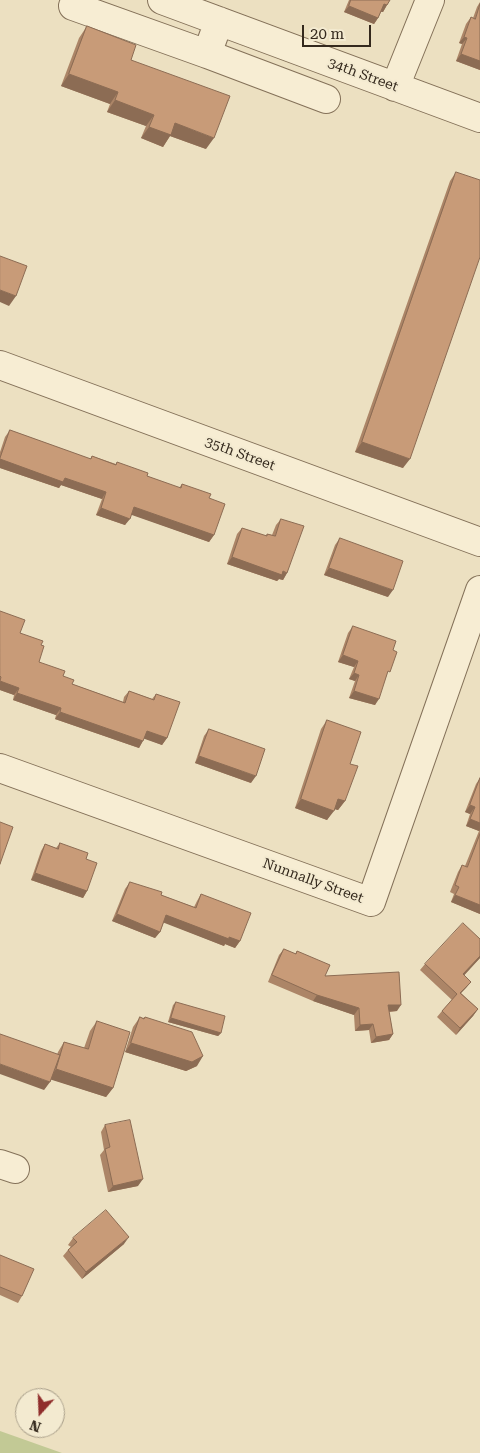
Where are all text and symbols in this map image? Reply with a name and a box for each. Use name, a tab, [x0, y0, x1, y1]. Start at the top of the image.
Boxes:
scale bar	[305, 15, 374, 47]
text: 20 m	[310, 25, 344, 43]
street label: 34th Street	[326, 55, 400, 95]
street label: 35th Street	[203, 434, 277, 474]
street label: Nunnally Street	[260, 855, 366, 907]
north arrow	[15, 1388, 65, 1438]
text: N	[27, 1417, 43, 1436]

